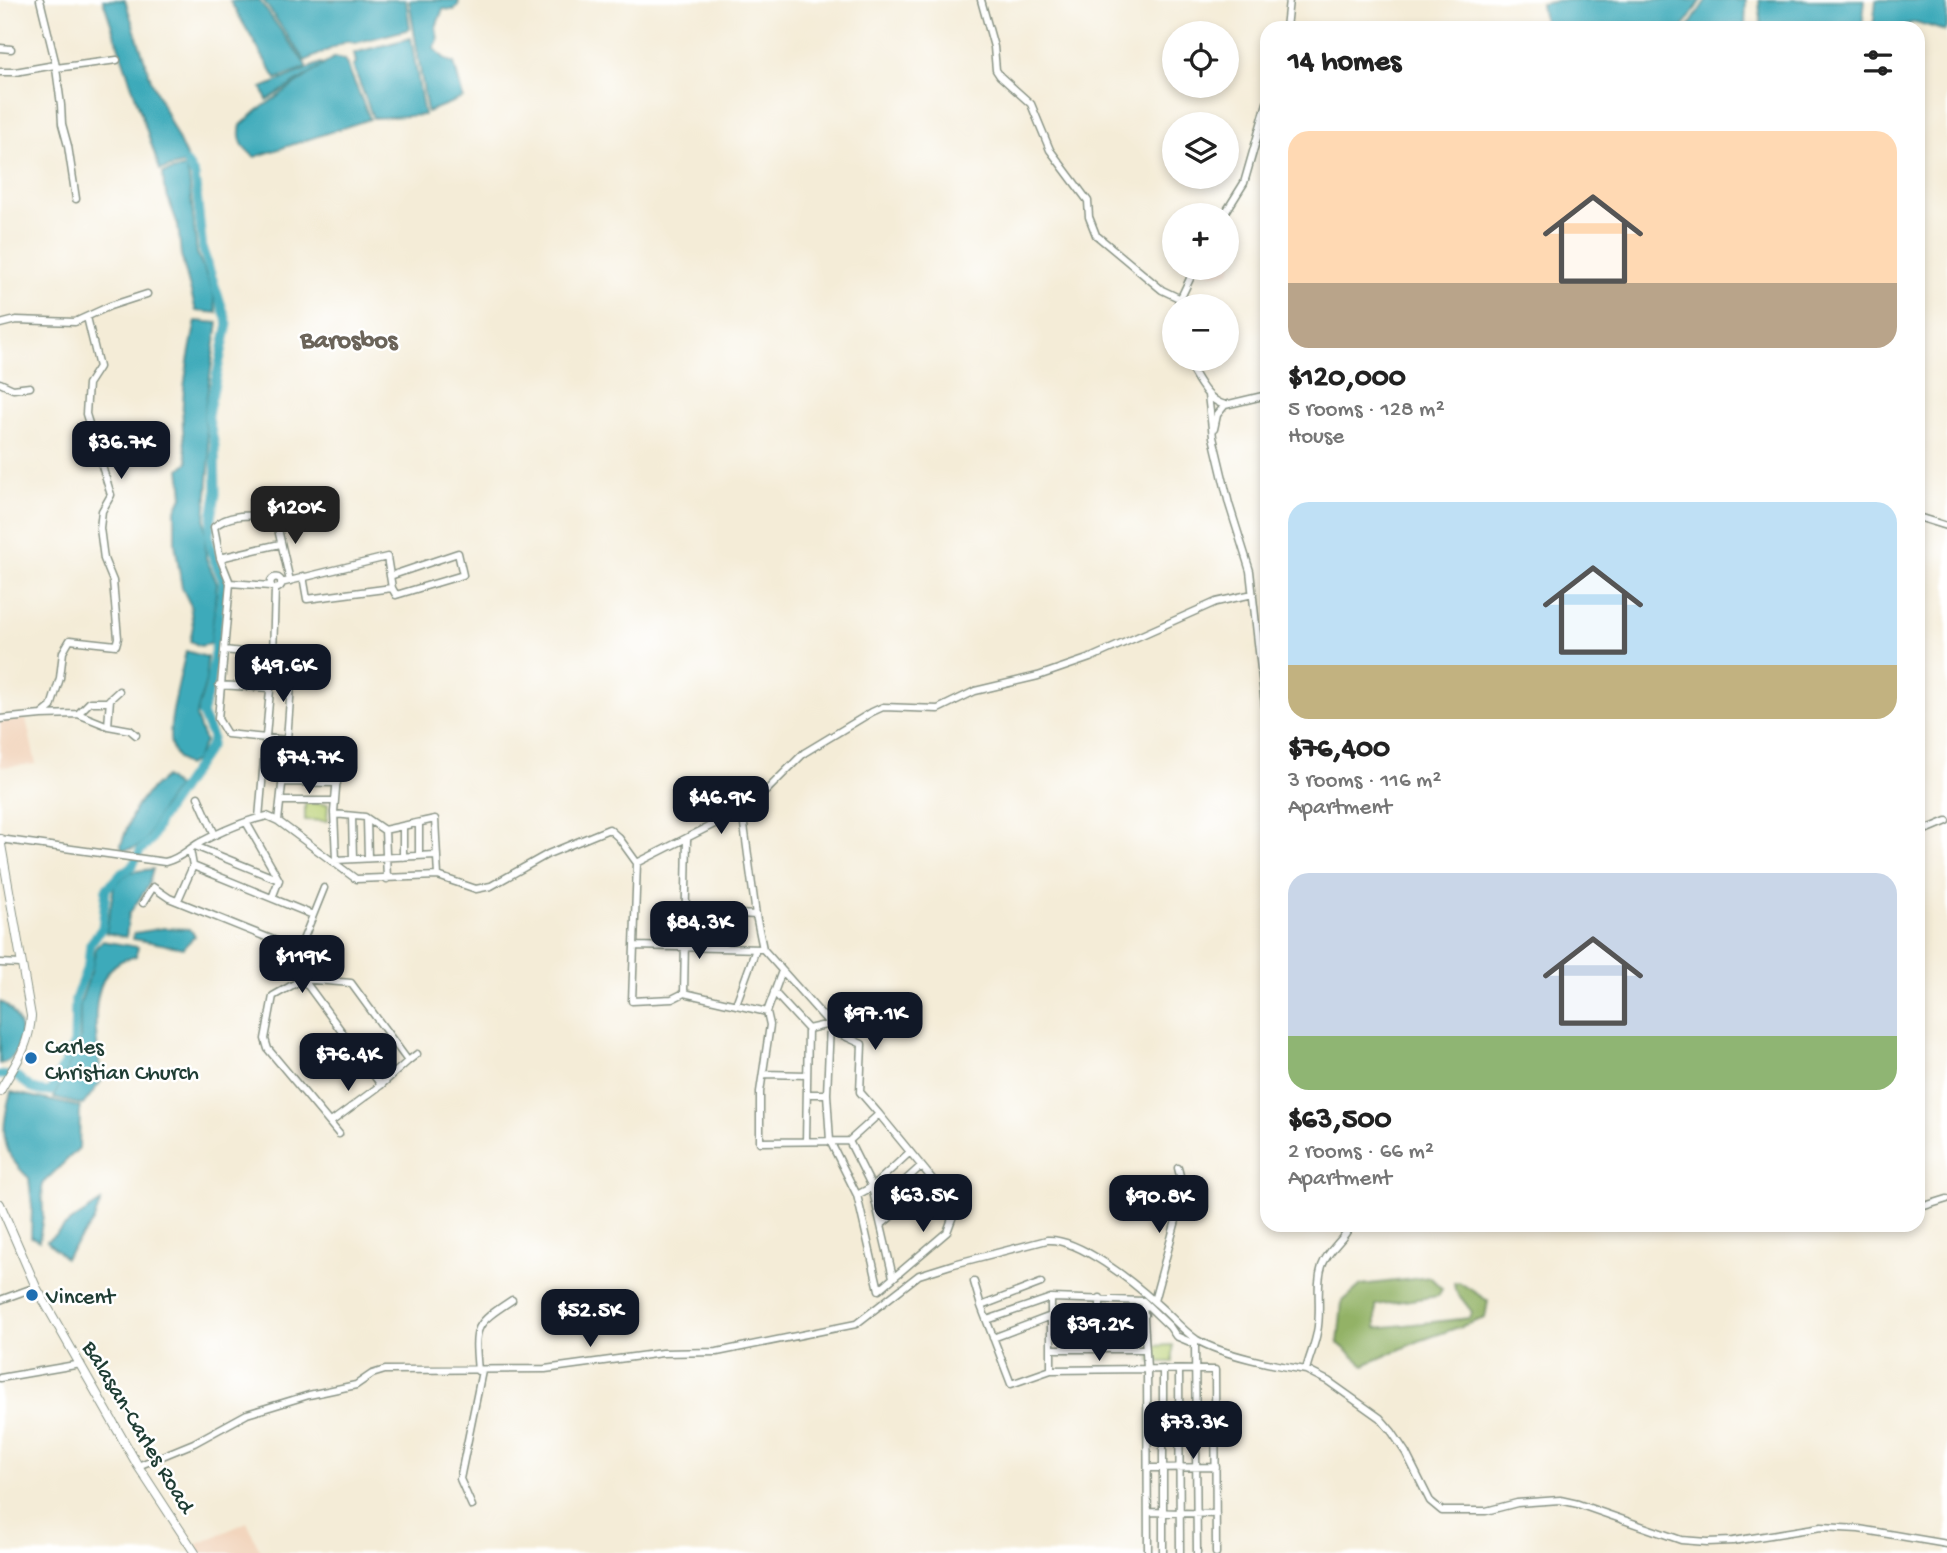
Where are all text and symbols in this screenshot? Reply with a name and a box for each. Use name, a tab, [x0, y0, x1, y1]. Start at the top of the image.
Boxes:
map controls	[1162, 21, 1239, 371]
button: locate	[1162, 21, 1239, 98]
icon: filters	[1859, 44, 1897, 82]
text: 14 homes	[1288, 46, 1401, 81]
button: layers	[1162, 112, 1239, 189]
icon: home	[1530, 176, 1656, 302]
button: +	[1162, 203, 1239, 280]
button: −	[1162, 294, 1239, 371]
district label: Barosbos	[300, 327, 399, 358]
text: $120,000	[1288, 362, 1406, 397]
text: 5 rooms · 128 m²	[1288, 397, 1445, 424]
pin: $36.7K	[64, 421, 178, 481]
text: House	[1288, 424, 1344, 451]
text: $36.7K	[88, 430, 154, 457]
pin: $120K	[246, 486, 344, 546]
text: $120K	[267, 495, 323, 522]
icon: home	[1530, 547, 1656, 673]
pin: $49.6K	[226, 644, 340, 704]
text: $49.6K	[251, 653, 315, 680]
text: $76,400	[1288, 733, 1390, 768]
pin: $74.7K	[252, 736, 366, 796]
text: $74.7K	[276, 745, 342, 772]
text: 3 rooms · 116 m²	[1288, 768, 1441, 795]
pin: $46.9K	[664, 776, 778, 836]
text: $46.9K	[689, 785, 753, 812]
text: Apartment	[1288, 795, 1392, 822]
pin: $84.3K	[642, 902, 756, 961]
text: $84.3K	[666, 910, 732, 937]
icon: home	[1530, 918, 1656, 1044]
pin: $119K	[253, 936, 351, 995]
text: $119K	[275, 944, 329, 971]
pin: $97.1K	[818, 992, 932, 1052]
text: $97.1K	[844, 1001, 907, 1028]
pin: $76.4K	[291, 1034, 405, 1093]
place label: Carles Christian Church	[45, 1035, 199, 1088]
text: $76.4K	[316, 1042, 380, 1069]
marker: Carles Christian Church	[23, 1050, 39, 1066]
text: $63,500	[1288, 1104, 1392, 1139]
text: 2 rooms · 66 m²	[1288, 1139, 1434, 1166]
text: Apartment	[1288, 1166, 1392, 1193]
pin: $63.5K	[866, 1174, 980, 1234]
pin: $90.8K	[1102, 1176, 1216, 1235]
text: $63.5K	[890, 1183, 956, 1210]
text: $90.8K	[1125, 1184, 1193, 1211]
place label: Vincent	[45, 1285, 116, 1312]
marker: Vincent	[24, 1287, 40, 1303]
pin: $52.5K	[533, 1290, 647, 1349]
text: $52.5K	[557, 1298, 623, 1325]
pin: $39.2K	[1042, 1304, 1156, 1363]
text: $39.2K	[1067, 1312, 1131, 1339]
street label: Balasan-Carles Road	[74, 1336, 200, 1520]
pin: $73.3K	[1136, 1402, 1250, 1461]
text: $73.3K	[1160, 1410, 1226, 1437]

